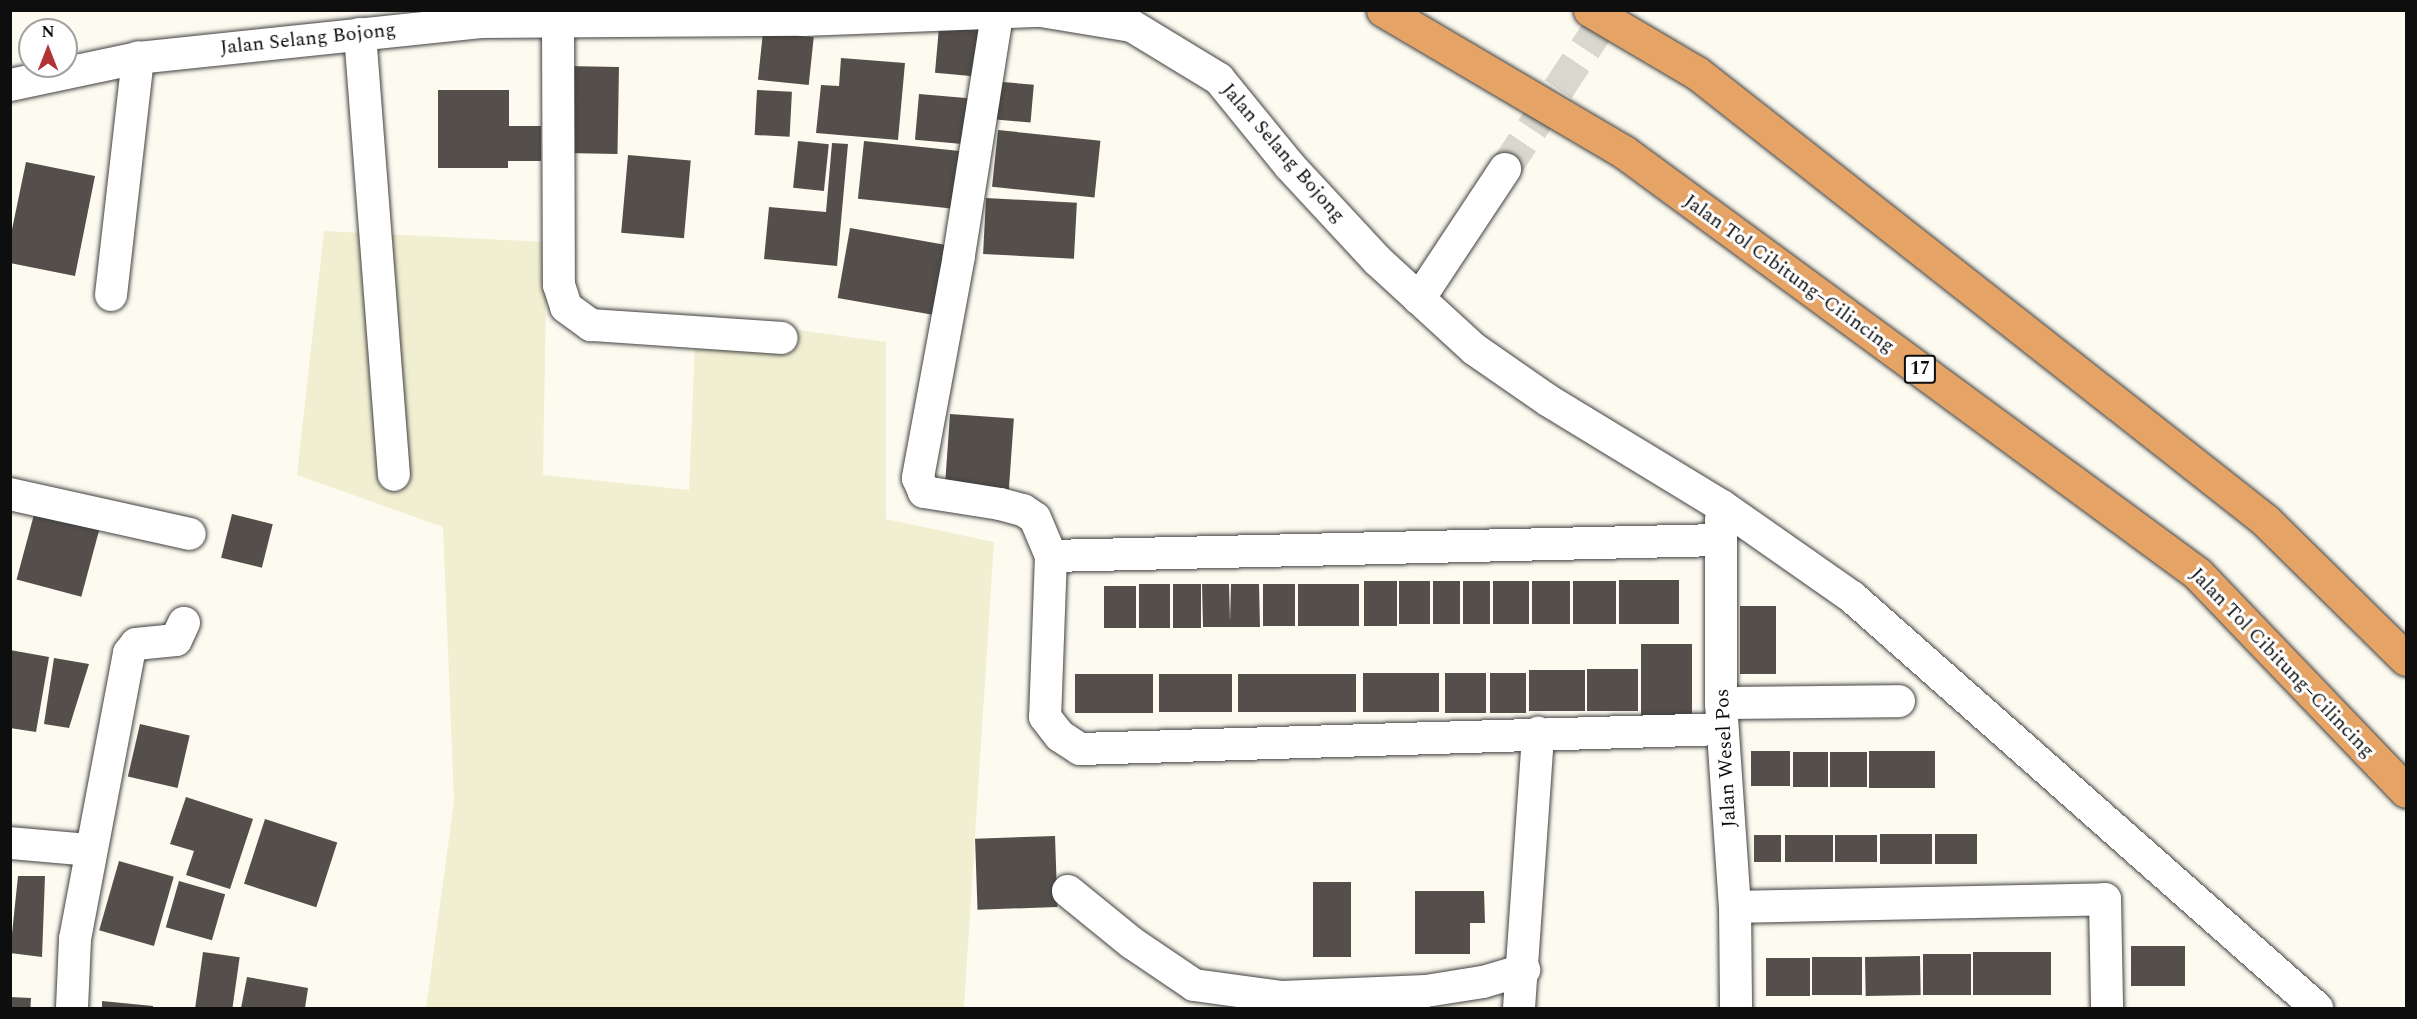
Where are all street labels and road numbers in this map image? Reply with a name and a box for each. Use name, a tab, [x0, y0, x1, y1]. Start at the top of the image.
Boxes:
street label: Jalan Selang Bojong	[219, 18, 397, 60]
street label: Jalan Selang Bojong	[1216, 78, 1350, 228]
street label: Jalan Tol Cibitung–Cilincing	[1679, 189, 1899, 359]
road number: 17	[1904, 354, 1936, 384]
street label: Jalan Tol Cibitung–Cilincing	[2185, 563, 2379, 763]
street label: Jalan Wesel Pos	[1710, 688, 1742, 828]

